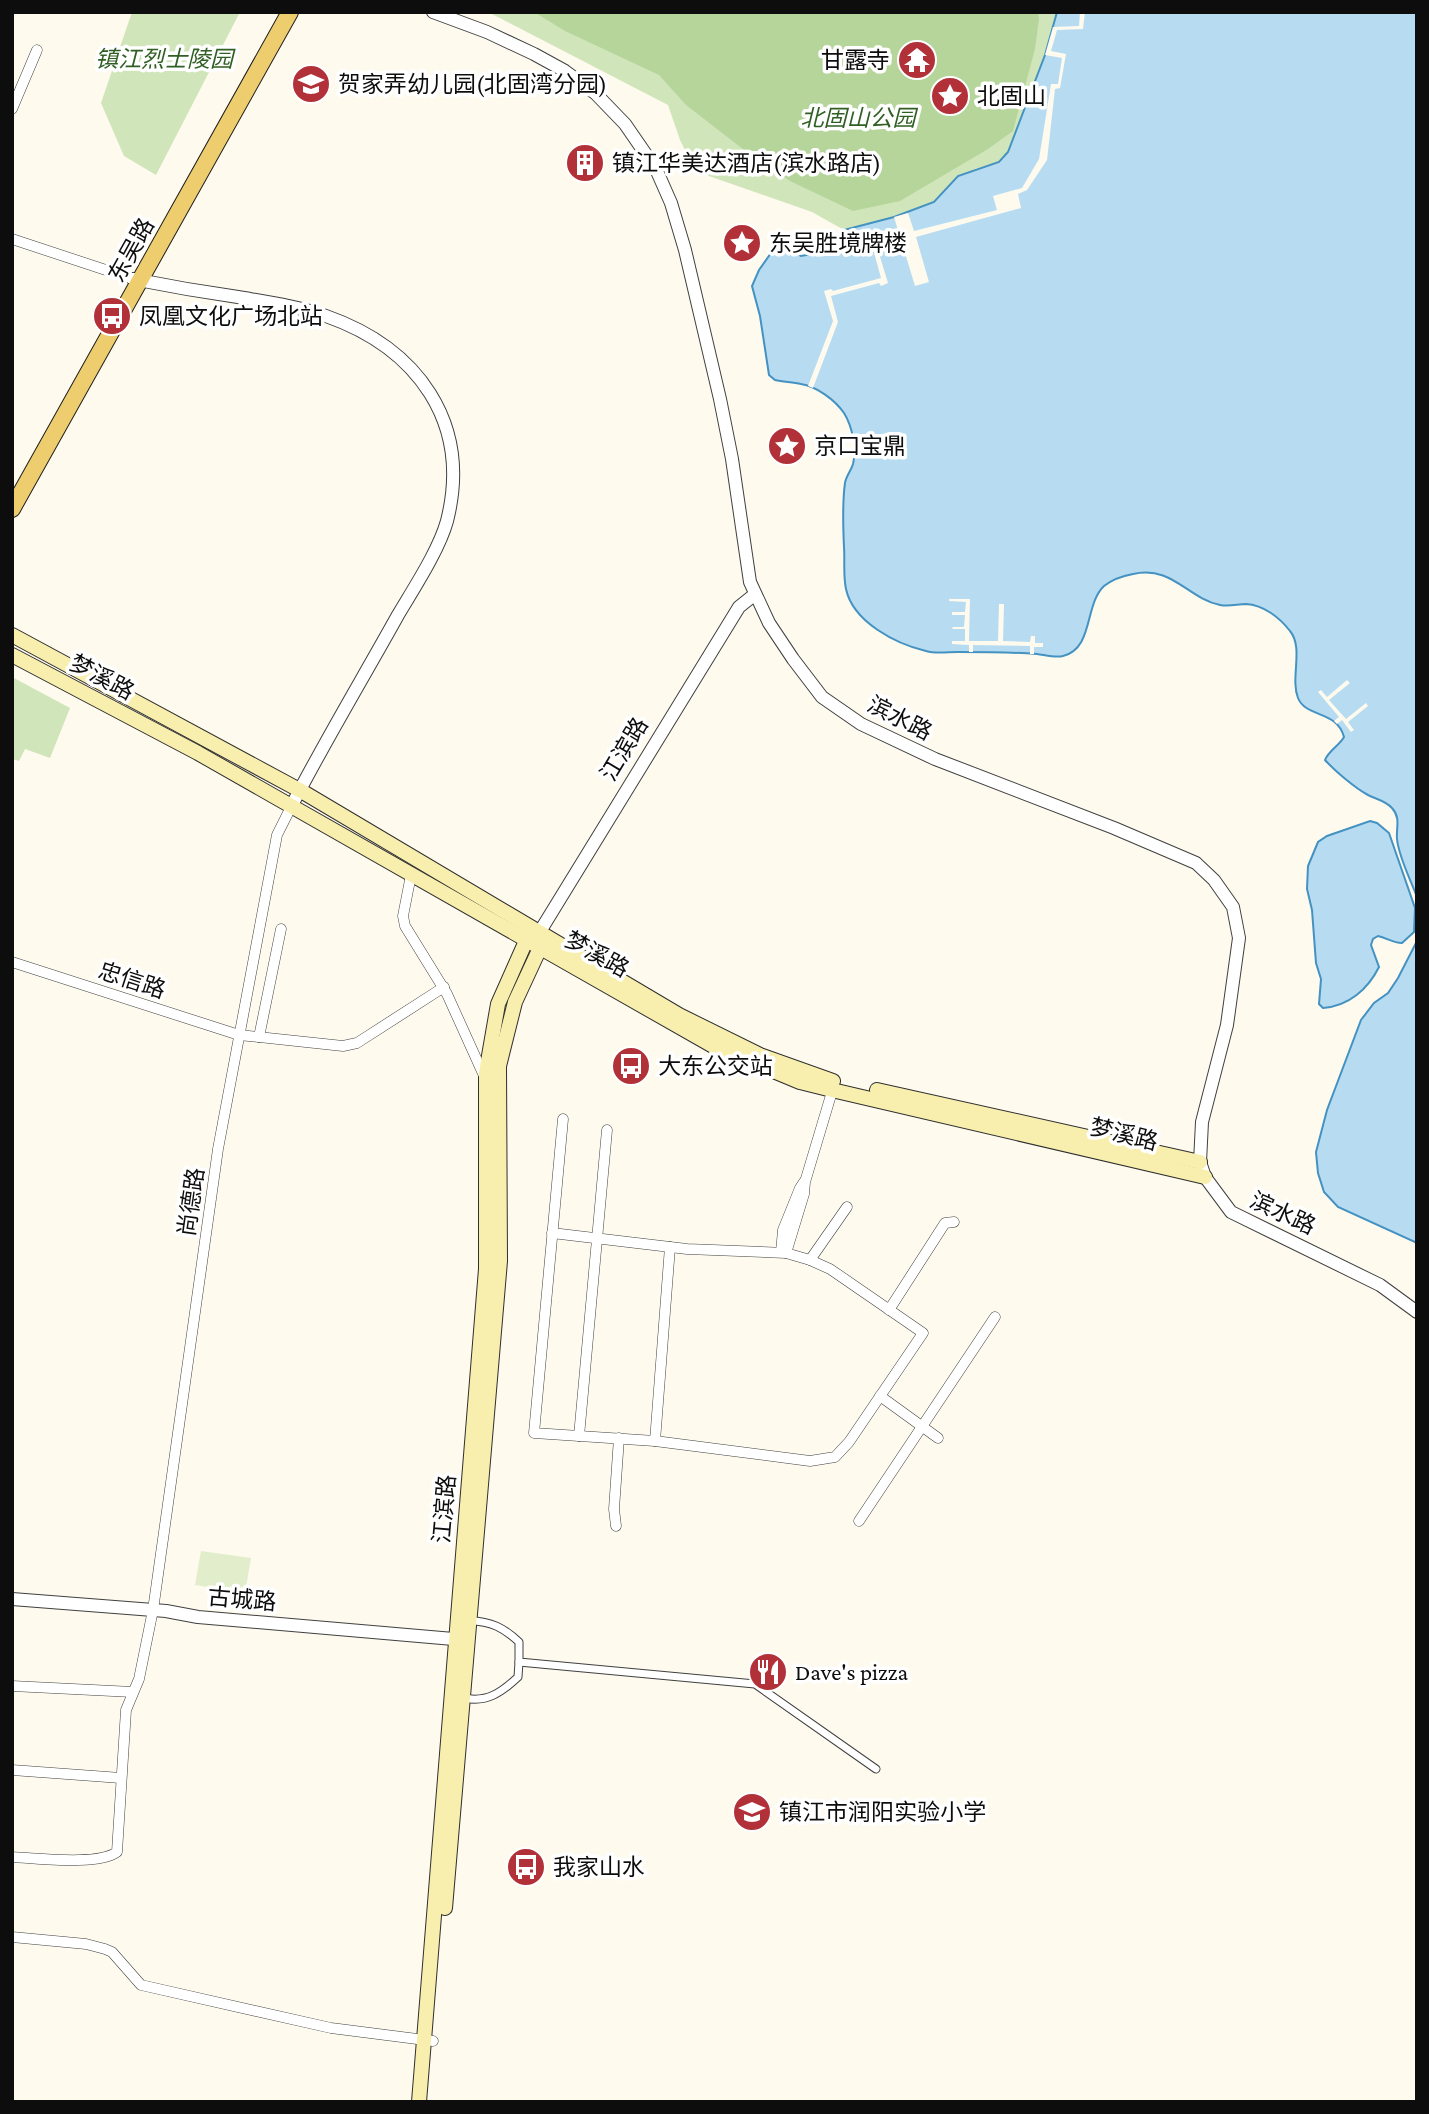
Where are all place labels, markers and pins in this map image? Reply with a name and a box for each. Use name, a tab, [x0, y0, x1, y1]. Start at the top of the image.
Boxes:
temple icon: 甘露寺	[896, 39, 938, 81]
place label: 甘露寺	[821, 47, 890, 73]
school or university icon: 贺家弄幼儿园(北固湾分园)	[290, 63, 332, 105]
place label: 贺家弄幼儿园(北固湾分园)	[338, 71, 607, 98]
place icon: 北固山	[929, 75, 971, 117]
place label: 北固山	[977, 83, 1046, 109]
building icon: 镇江华美达酒店(滨水路店)	[564, 142, 606, 184]
place label: 镇江华美达酒店(滨水路店)	[612, 150, 881, 177]
place icon: 东吴胜境牌楼	[721, 222, 763, 264]
place label: 东吴胜境牌楼	[769, 230, 907, 256]
bus stop icon: 凤凰文化广场北站	[91, 295, 133, 337]
place label: 凤凰文化广场北站	[139, 303, 323, 329]
place icon: 京口宝鼎	[766, 425, 808, 467]
place label: 京口宝鼎	[814, 433, 906, 459]
bus stop icon: 大东公交站	[610, 1045, 652, 1087]
place label: 大东公交站	[658, 1053, 773, 1079]
restaurant icon: Dave's pizza	[747, 1651, 789, 1693]
place label: Dave's pizza	[795, 1659, 909, 1685]
school or university icon: 镇江市润阳实验小学	[731, 1791, 773, 1833]
place label: 镇江市润阳实验小学	[779, 1799, 986, 1825]
bus stop icon: 我家山水	[505, 1846, 547, 1888]
place label: 我家山水	[553, 1854, 645, 1880]

